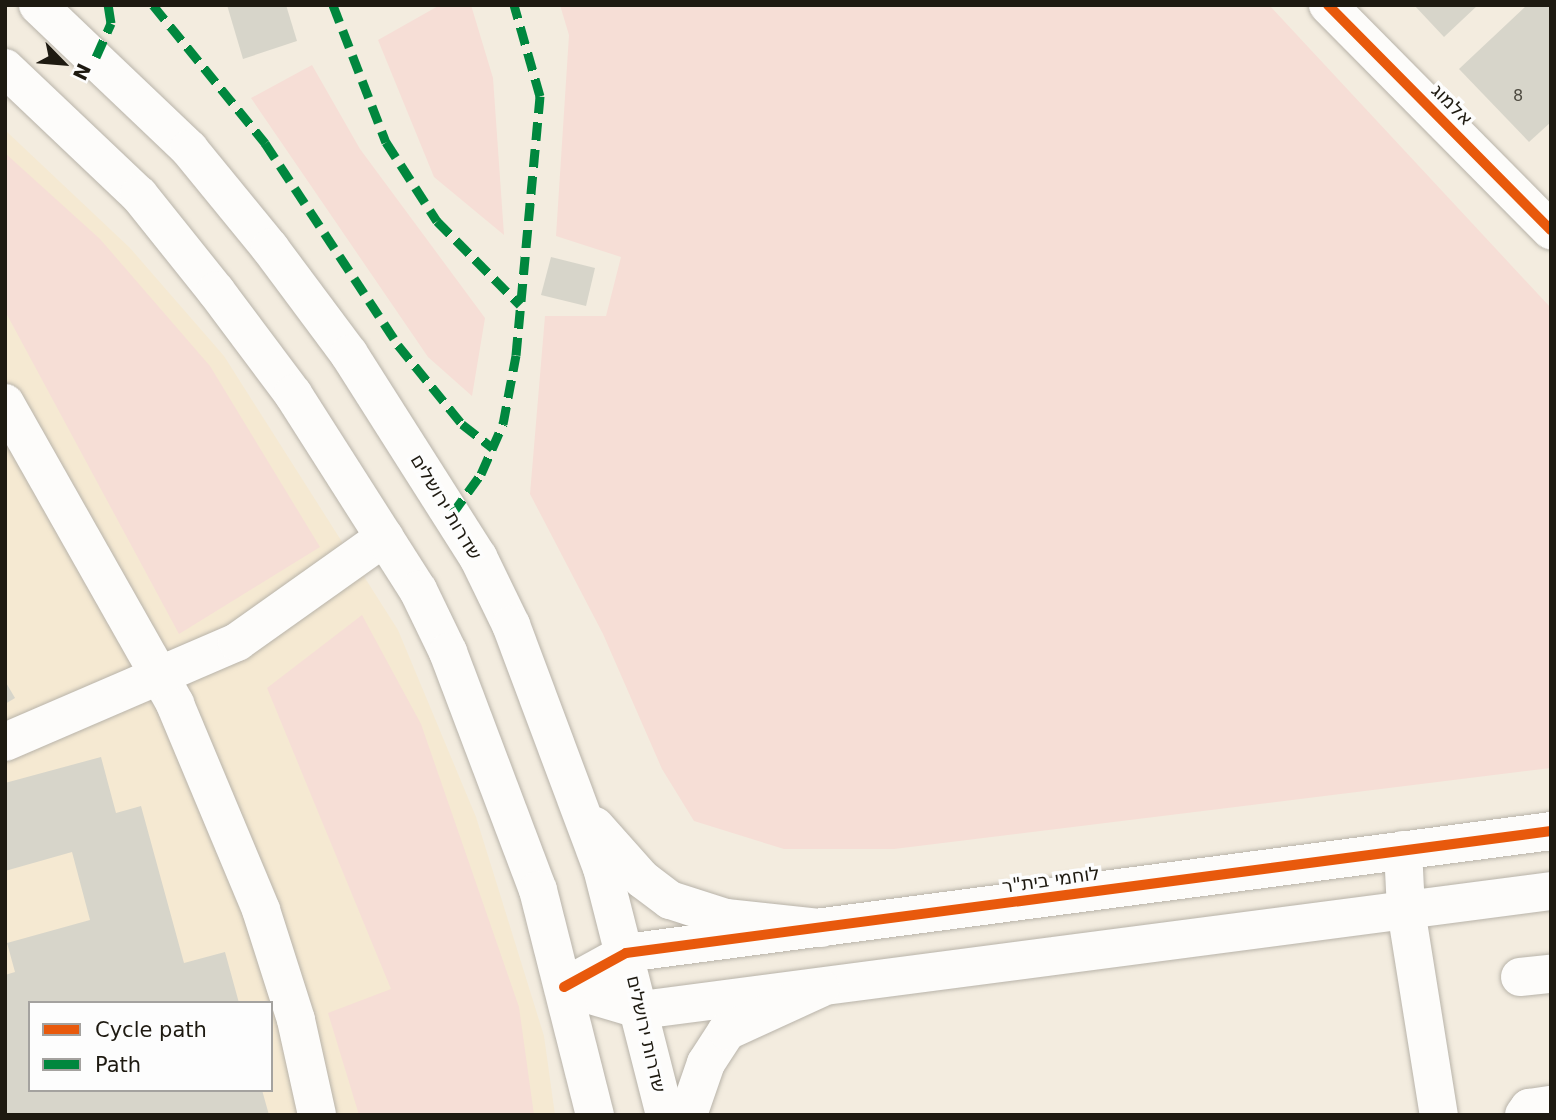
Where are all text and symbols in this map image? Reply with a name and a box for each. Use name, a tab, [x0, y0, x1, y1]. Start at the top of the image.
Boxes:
north arrow	[28, 28, 98, 98]
text: N	[69, 60, 95, 84]
street label: אלמוג	[1426, 79, 1478, 131]
house number: 8	[1513, 86, 1523, 106]
street label: שדרות ירושלים	[405, 450, 487, 564]
street label: לוחמי בית"ר	[1001, 862, 1101, 898]
street label: שדרות ירושלים	[621, 973, 671, 1095]
legend	[28, 1001, 273, 1092]
text: Cycle path	[95, 1018, 207, 1042]
text: Path	[95, 1053, 141, 1077]

